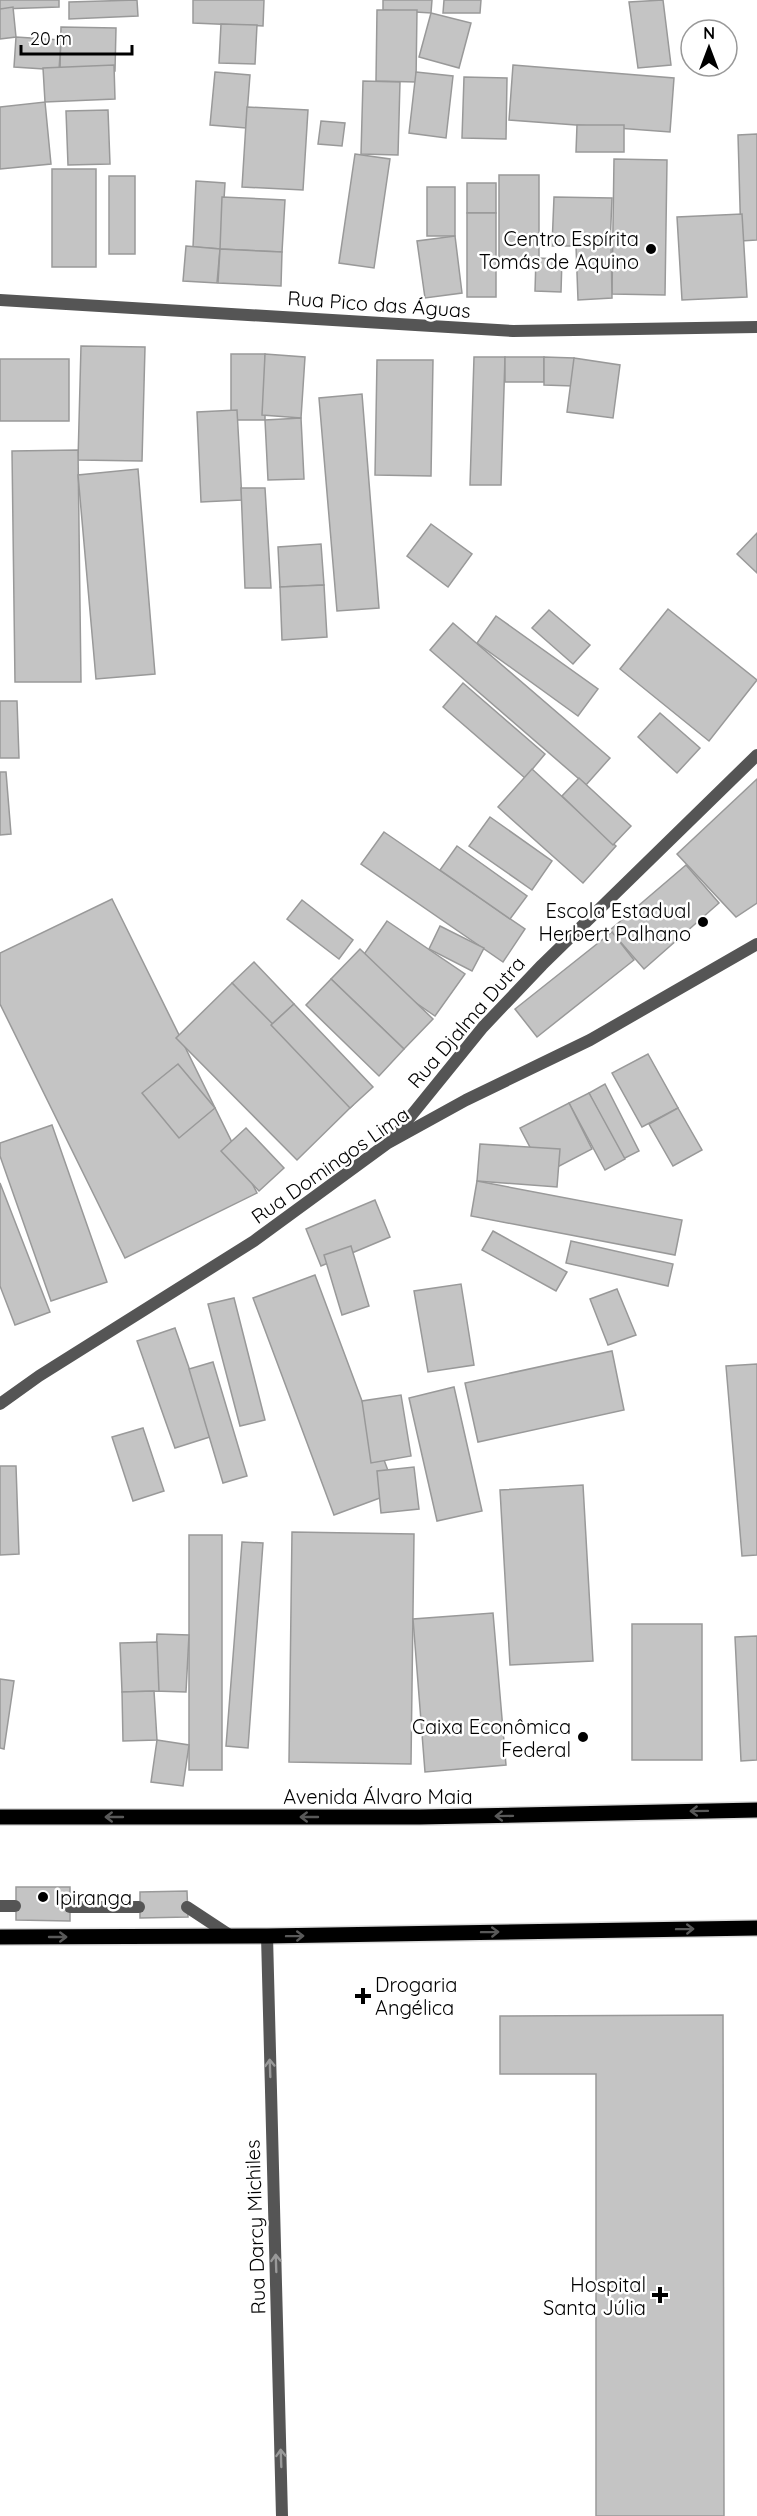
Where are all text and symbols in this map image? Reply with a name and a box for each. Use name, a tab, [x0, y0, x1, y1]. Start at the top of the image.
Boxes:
scale bar	[21, 18, 132, 56]
north arrow	[679, 18, 739, 78]
text: N	[703, 23, 715, 43]
text: 20 m	[30, 27, 72, 50]
place label: Centro Espírita Tomás de Aquino	[479, 226, 639, 274]
marker: Centro Espírita Tomás de Aquino	[644, 242, 658, 256]
street label: Rua Pico das Águas	[287, 285, 471, 323]
place label: Escola Estadual Herbert Palhano	[539, 898, 691, 946]
marker: Escola Estadual Herbert Palhano	[696, 915, 710, 929]
street label: Rua Djalma Dutra	[402, 951, 530, 1093]
street label: Rua Domingos Lima	[246, 1101, 414, 1229]
place label: Caixa Econômica Federal	[412, 1714, 571, 1762]
marker: Caixa Econômica Federal	[576, 1730, 590, 1744]
street label: Avenida Álvaro Maia	[283, 1784, 473, 1809]
one-way arrow	[689, 1805, 709, 1817]
one-way arrow	[494, 1810, 514, 1821]
one-way arrow	[104, 1811, 124, 1823]
one-way arrow	[299, 1811, 319, 1823]
place label: Ipiranga	[55, 1885, 132, 1910]
marker: Ipiranga	[36, 1890, 50, 1904]
one-way arrow	[675, 1923, 695, 1935]
one-way arrow	[480, 1926, 500, 1938]
one-way arrow	[285, 1930, 305, 1941]
one-way arrow	[48, 1931, 68, 1943]
place label: Drogaria Angélica	[375, 1972, 457, 2020]
marker: Drogaria Angélica	[356, 1989, 370, 2003]
one-way arrow	[265, 2058, 276, 2078]
street label: Rua Darcy Michiles	[239, 2139, 271, 2315]
one-way arrow	[270, 2253, 281, 2273]
place label: Hospital Santa Júlia	[543, 2272, 646, 2320]
marker: Hospital Santa Júlia	[651, 2286, 669, 2304]
one-way arrow	[275, 2448, 287, 2468]

